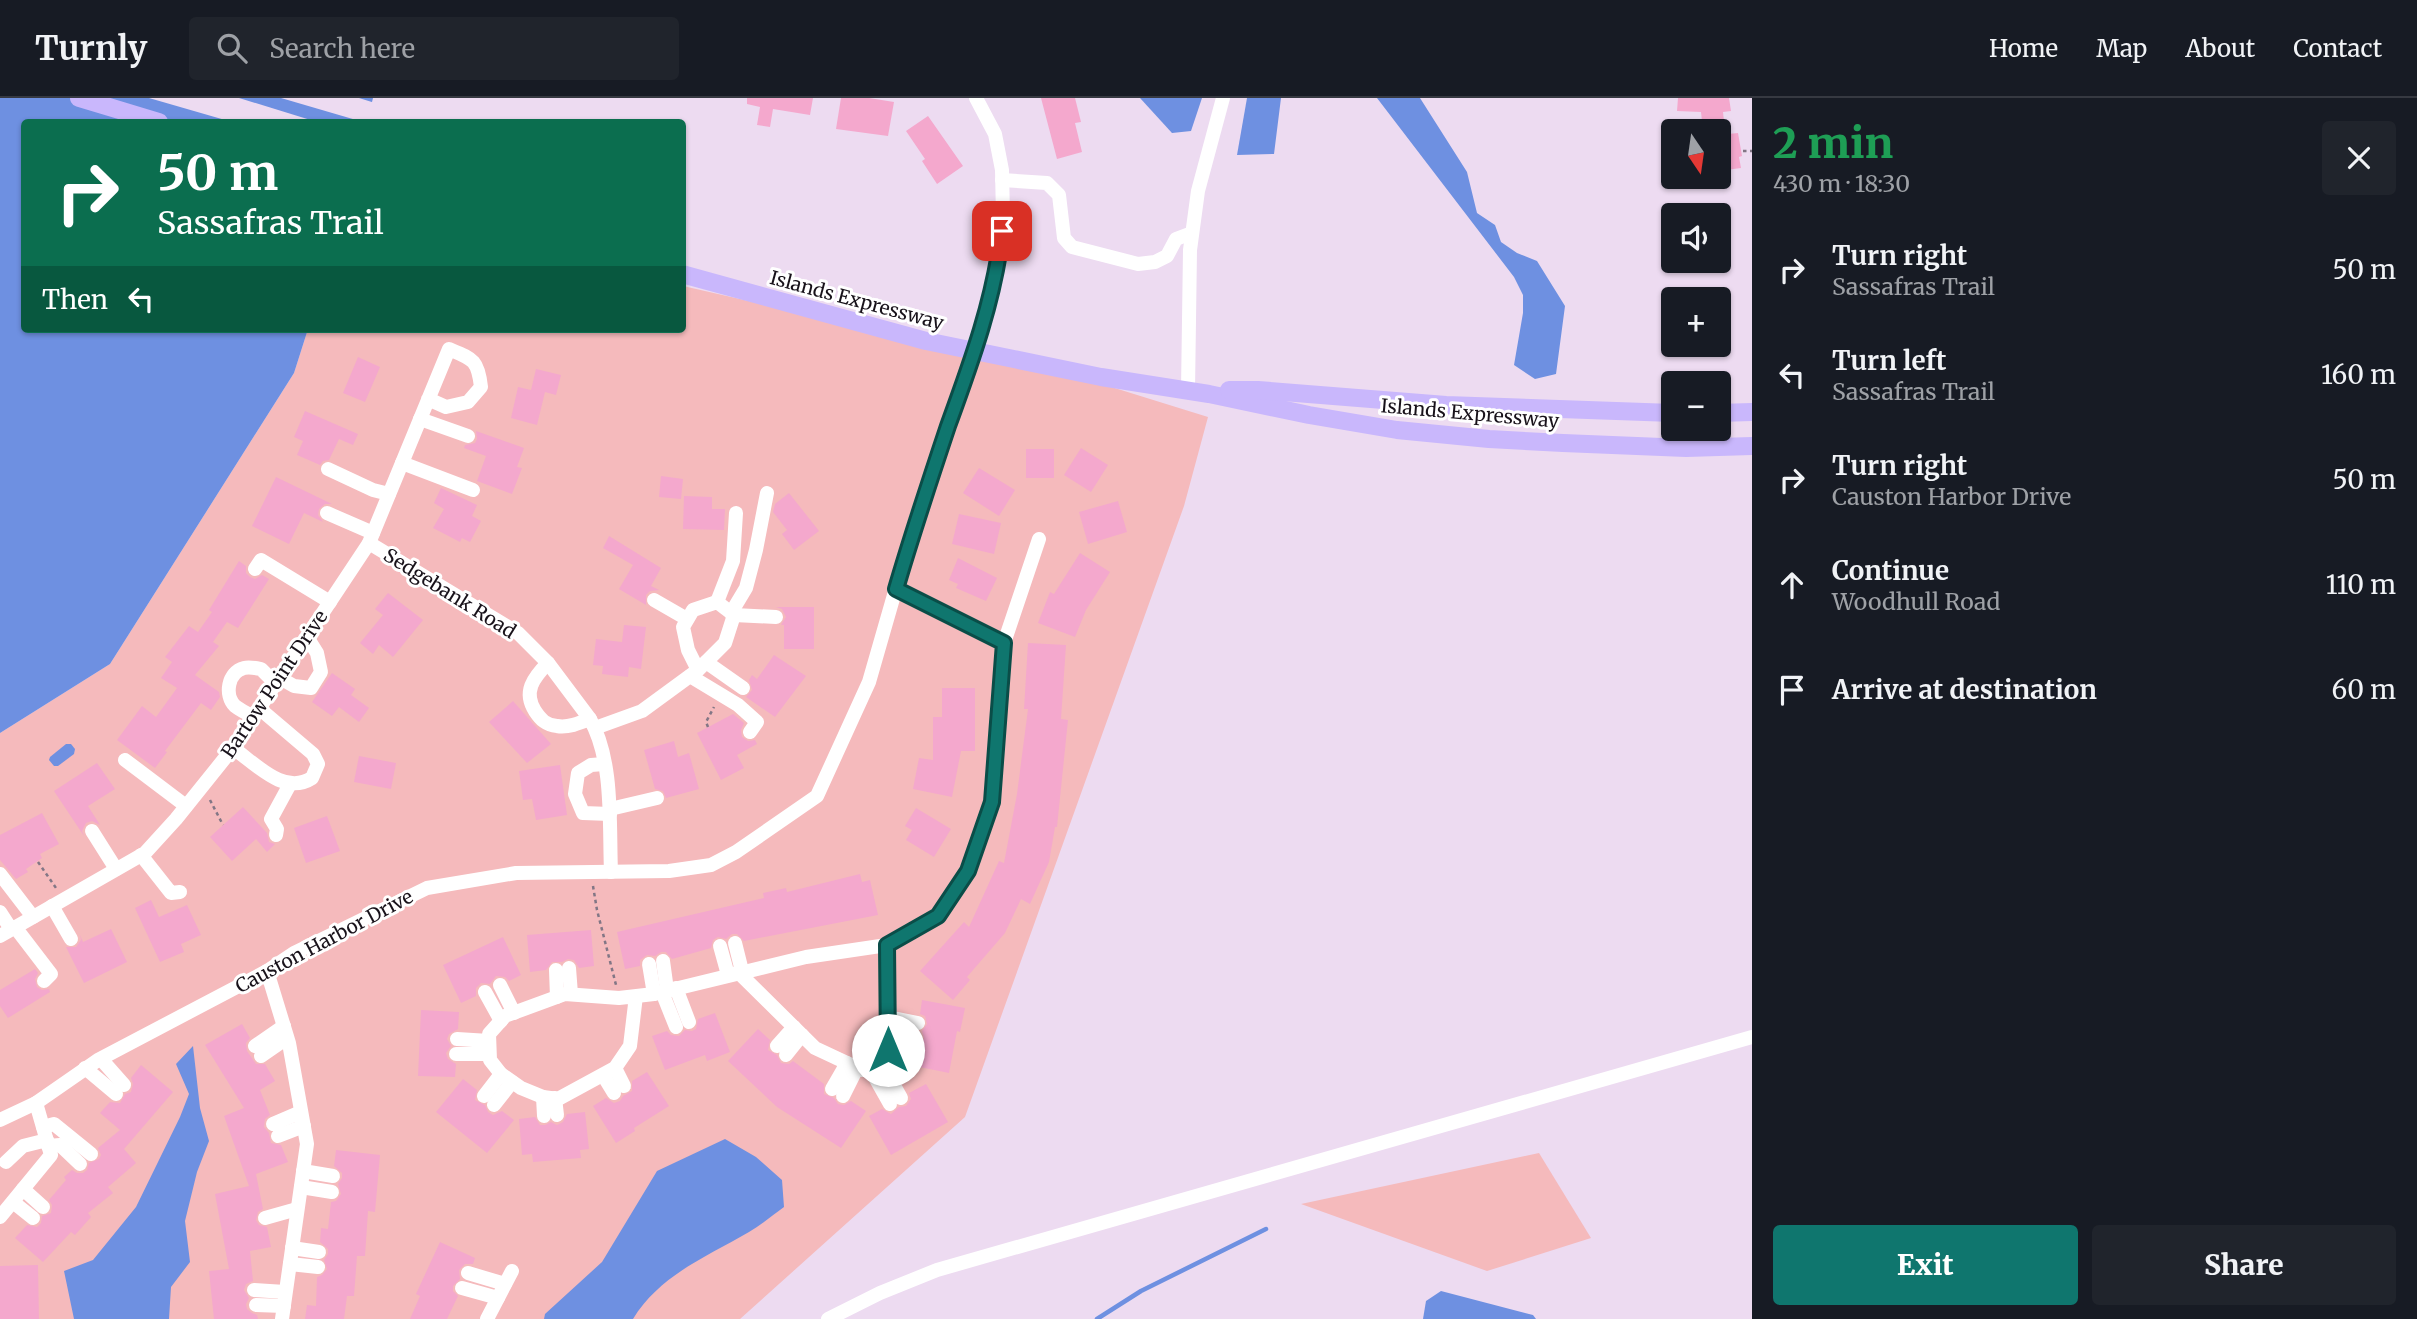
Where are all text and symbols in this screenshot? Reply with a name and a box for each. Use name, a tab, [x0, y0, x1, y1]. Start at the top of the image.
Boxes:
search box	[189, 17, 679, 80]
text: Turnly	[35, 28, 147, 69]
icon: search	[213, 29, 251, 67]
text: Search here	[269, 32, 415, 65]
text: Home	[1989, 33, 2058, 64]
text: Map	[2096, 33, 2147, 64]
text: About	[2185, 33, 2255, 64]
text: Contact	[2293, 33, 2382, 64]
text: 2 min	[1773, 117, 1893, 169]
north arrow	[1661, 119, 1731, 189]
map controls	[1661, 119, 1731, 441]
button: close	[2322, 121, 2396, 195]
text: 50 m	[157, 142, 278, 203]
icon: right	[42, 147, 133, 238]
text: 430 m · 18:30	[1773, 169, 1910, 198]
pin	[972, 201, 1032, 261]
text: Sassafras Trail	[157, 203, 384, 243]
button: sound	[1661, 203, 1731, 273]
icon: arrive	[983, 212, 1021, 250]
text: Turn right	[1832, 239, 1967, 272]
icon: right	[1773, 251, 1811, 289]
text: 50 m	[2332, 253, 2396, 286]
street label: Islands Expressway	[767, 265, 947, 335]
text: Sassafras Trail	[1832, 272, 1995, 301]
icon: left	[122, 280, 160, 318]
text: Then	[42, 283, 108, 316]
button: +	[1661, 287, 1731, 357]
text: Turn left	[1832, 344, 1946, 377]
icon: left	[1773, 356, 1811, 394]
text: 160 m	[2321, 358, 2396, 391]
button: −	[1661, 371, 1731, 441]
text: Sassafras Trail	[1832, 377, 1995, 406]
street label: Islands Expressway	[1380, 393, 1560, 433]
text: Turn right	[1832, 449, 1967, 482]
icon: right	[1773, 461, 1811, 499]
text: 50 m	[2332, 463, 2396, 496]
text: Causton Harbor Drive	[1832, 482, 2071, 511]
street label: Sedgebank Road	[379, 543, 521, 643]
text: Continue	[1832, 554, 1949, 587]
icon: ahead	[1773, 566, 1811, 604]
text: 110 m	[2326, 568, 2396, 601]
text: Woodhull Road	[1832, 587, 2000, 616]
street label: Bartow Point Drive	[216, 605, 332, 762]
icon: arrive	[1773, 671, 1811, 709]
text: Arrive at destination	[1832, 673, 2097, 706]
text: 60 m	[2332, 673, 2396, 706]
street label: Causton Harbor Drive	[231, 884, 417, 998]
position arrow	[851, 1013, 925, 1087]
button: Exit	[1773, 1225, 2078, 1305]
button: Share	[2092, 1225, 2396, 1305]

